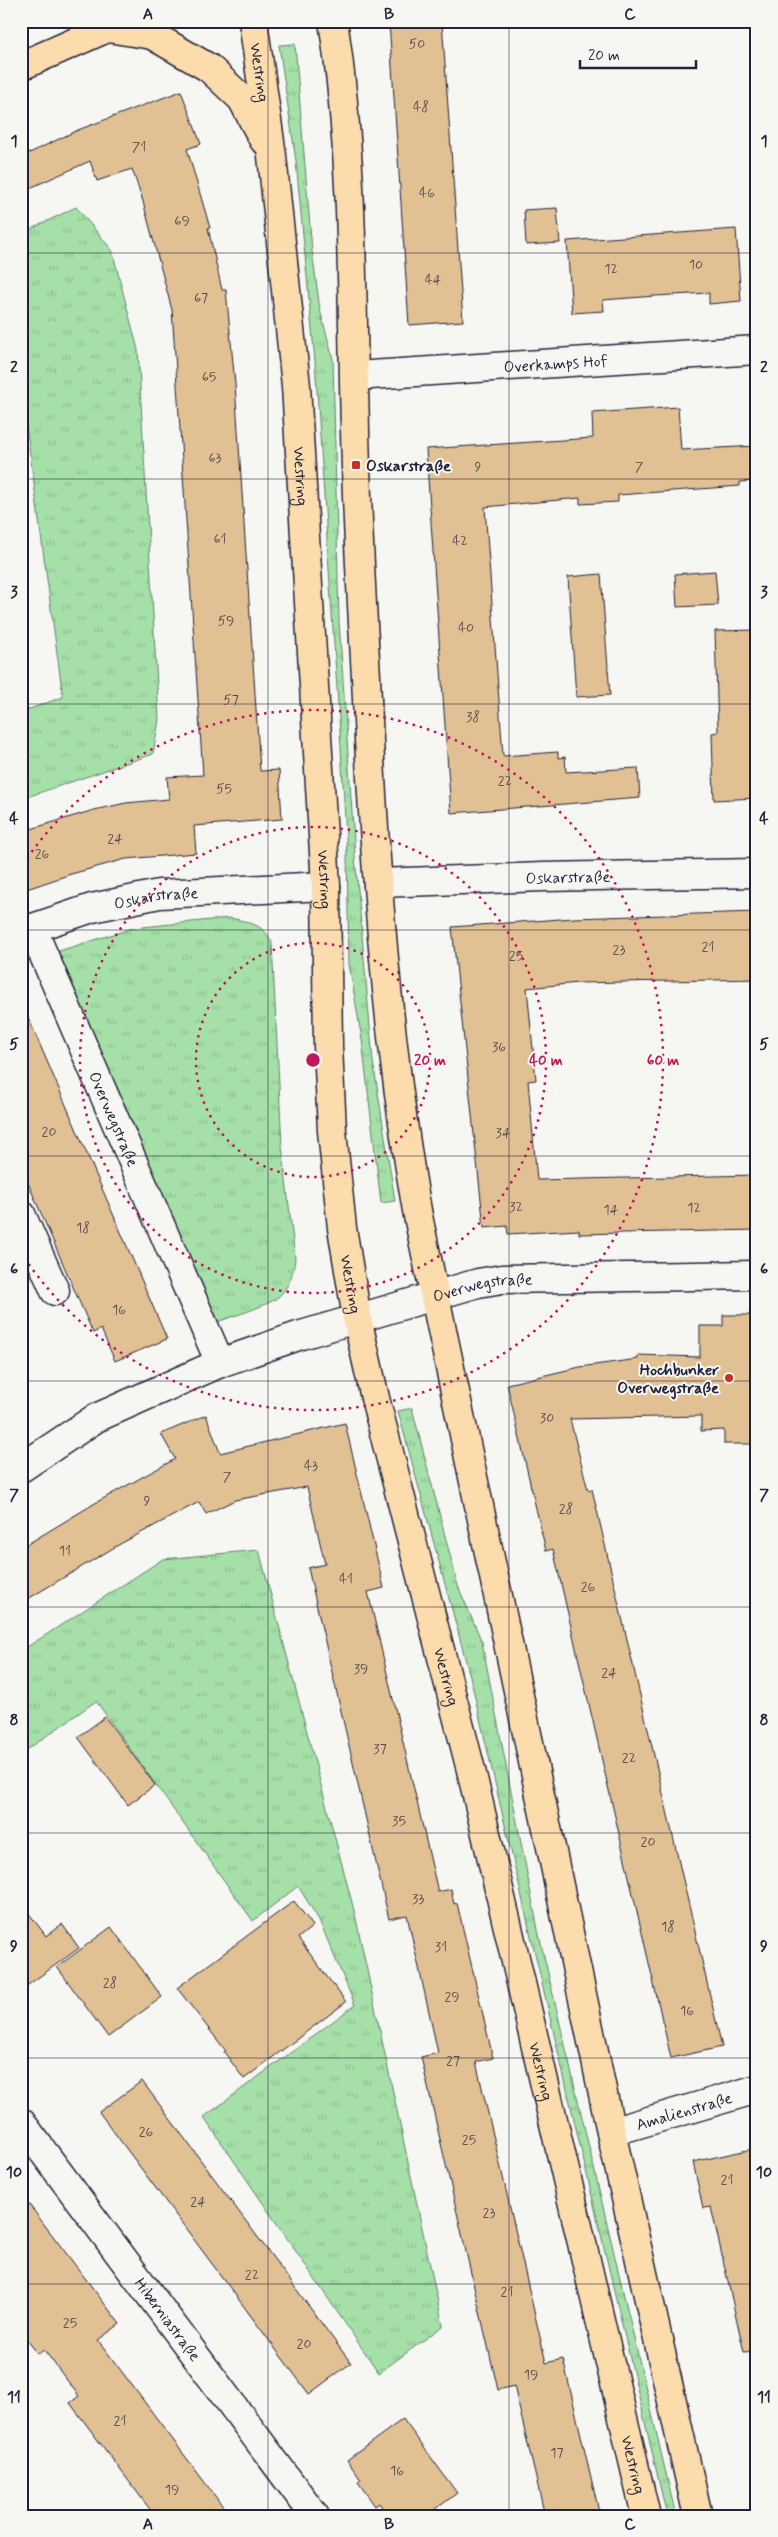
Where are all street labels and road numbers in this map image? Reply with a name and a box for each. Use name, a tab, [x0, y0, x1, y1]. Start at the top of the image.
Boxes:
street label: Westring	[244, 42, 273, 104]
street label: Overkamps Hof	[503, 351, 608, 378]
street label: Westring	[288, 446, 312, 507]
street label: Westring	[312, 849, 335, 909]
street label: Oskarstraße	[525, 867, 611, 890]
street label: Oskarstraße	[112, 883, 199, 915]
street label: Overwegstraße	[83, 1069, 143, 1171]
street label: Westring	[335, 1253, 365, 1316]
street label: Overwegstraße	[431, 1270, 533, 1308]
street label: Westring	[428, 1645, 463, 1709]
street label: Westring	[523, 2040, 557, 2103]
street label: Amalienstraße	[634, 2088, 735, 2136]
street label: Hiberniastraße	[129, 2274, 205, 2366]
street label: Westring	[615, 2434, 650, 2497]

